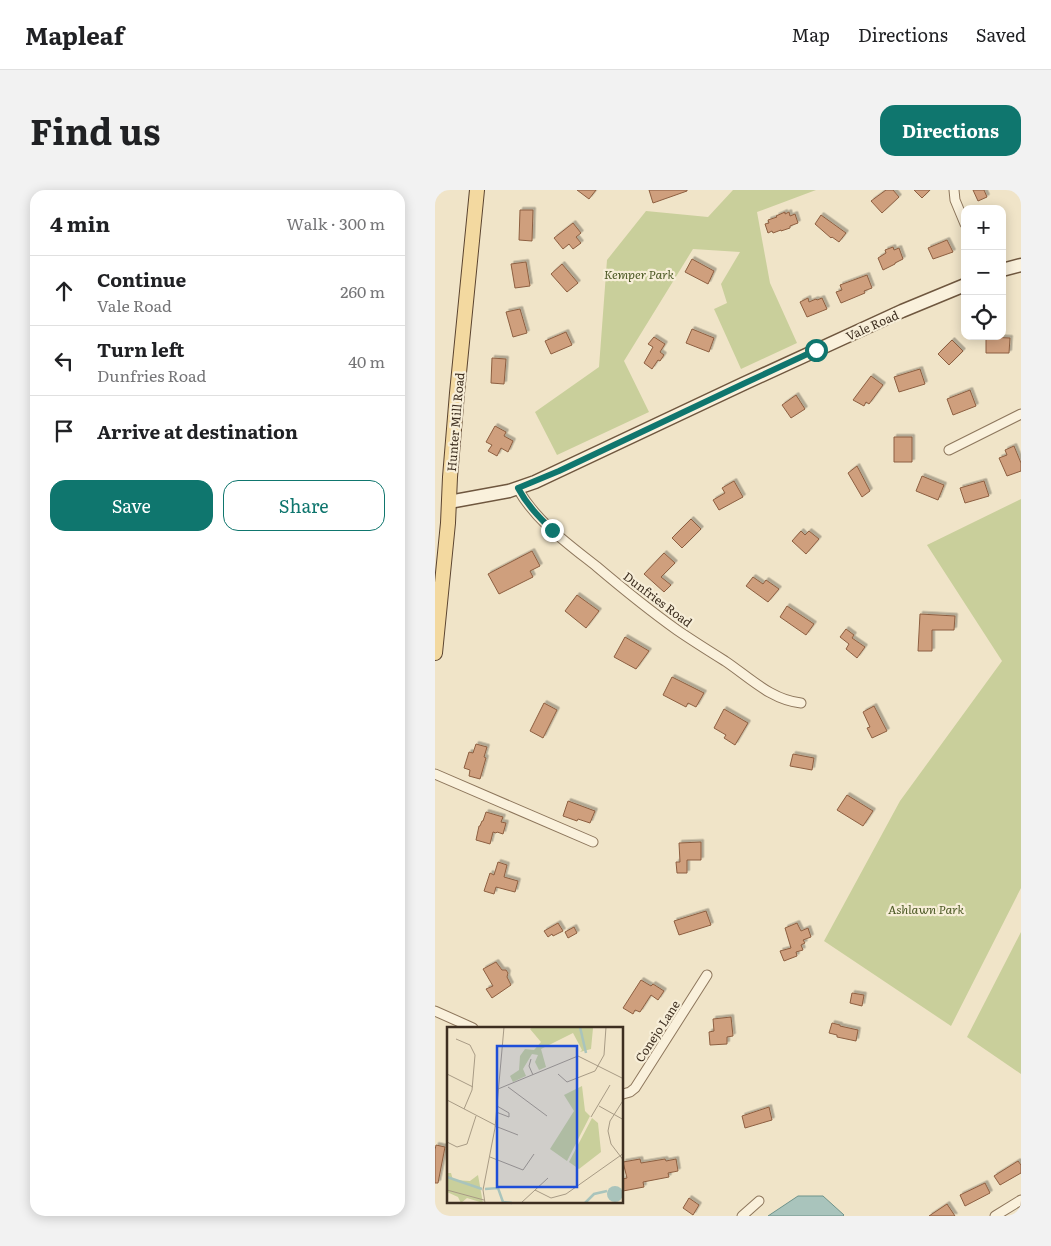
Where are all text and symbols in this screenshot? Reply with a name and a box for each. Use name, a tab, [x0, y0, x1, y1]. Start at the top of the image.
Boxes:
text: Mapleaf	[25, 17, 124, 52]
text: Map	[792, 21, 830, 48]
text: Directions	[858, 21, 948, 48]
text: Saved	[976, 21, 1026, 48]
text: Find us	[30, 104, 160, 156]
button: Directions	[880, 105, 1021, 156]
map controls	[961, 205, 1006, 340]
button: +	[961, 205, 1006, 250]
text: 4 min	[50, 207, 110, 238]
text: Walk · 300 m	[286, 211, 385, 235]
button: −	[961, 250, 1006, 295]
text: Continue	[97, 265, 186, 293]
park label: Kemper Park	[604, 265, 674, 283]
icon: ahead	[50, 277, 78, 305]
text: 260 m	[340, 279, 385, 303]
text: Vale Road	[97, 293, 172, 317]
button: locate	[961, 295, 1006, 340]
street label: Vale Road	[843, 305, 902, 345]
text: Turn left	[97, 335, 184, 363]
route start	[805, 339, 828, 362]
icon: left	[50, 347, 78, 375]
text: 40 m	[348, 349, 385, 373]
text: Dunfries Road	[97, 363, 206, 387]
street label: Hunter Mill Road	[442, 371, 468, 472]
icon: arrive	[50, 417, 78, 445]
text: Arrive at destination	[97, 417, 298, 445]
button: Save	[50, 480, 213, 531]
button: Share	[223, 480, 385, 531]
route end	[541, 519, 564, 542]
street label: Dunfries Road	[620, 567, 697, 631]
park label: Ashlawn Park	[888, 900, 964, 918]
street label: Conejo Lane	[630, 996, 684, 1066]
inset map	[447, 1027, 624, 1204]

